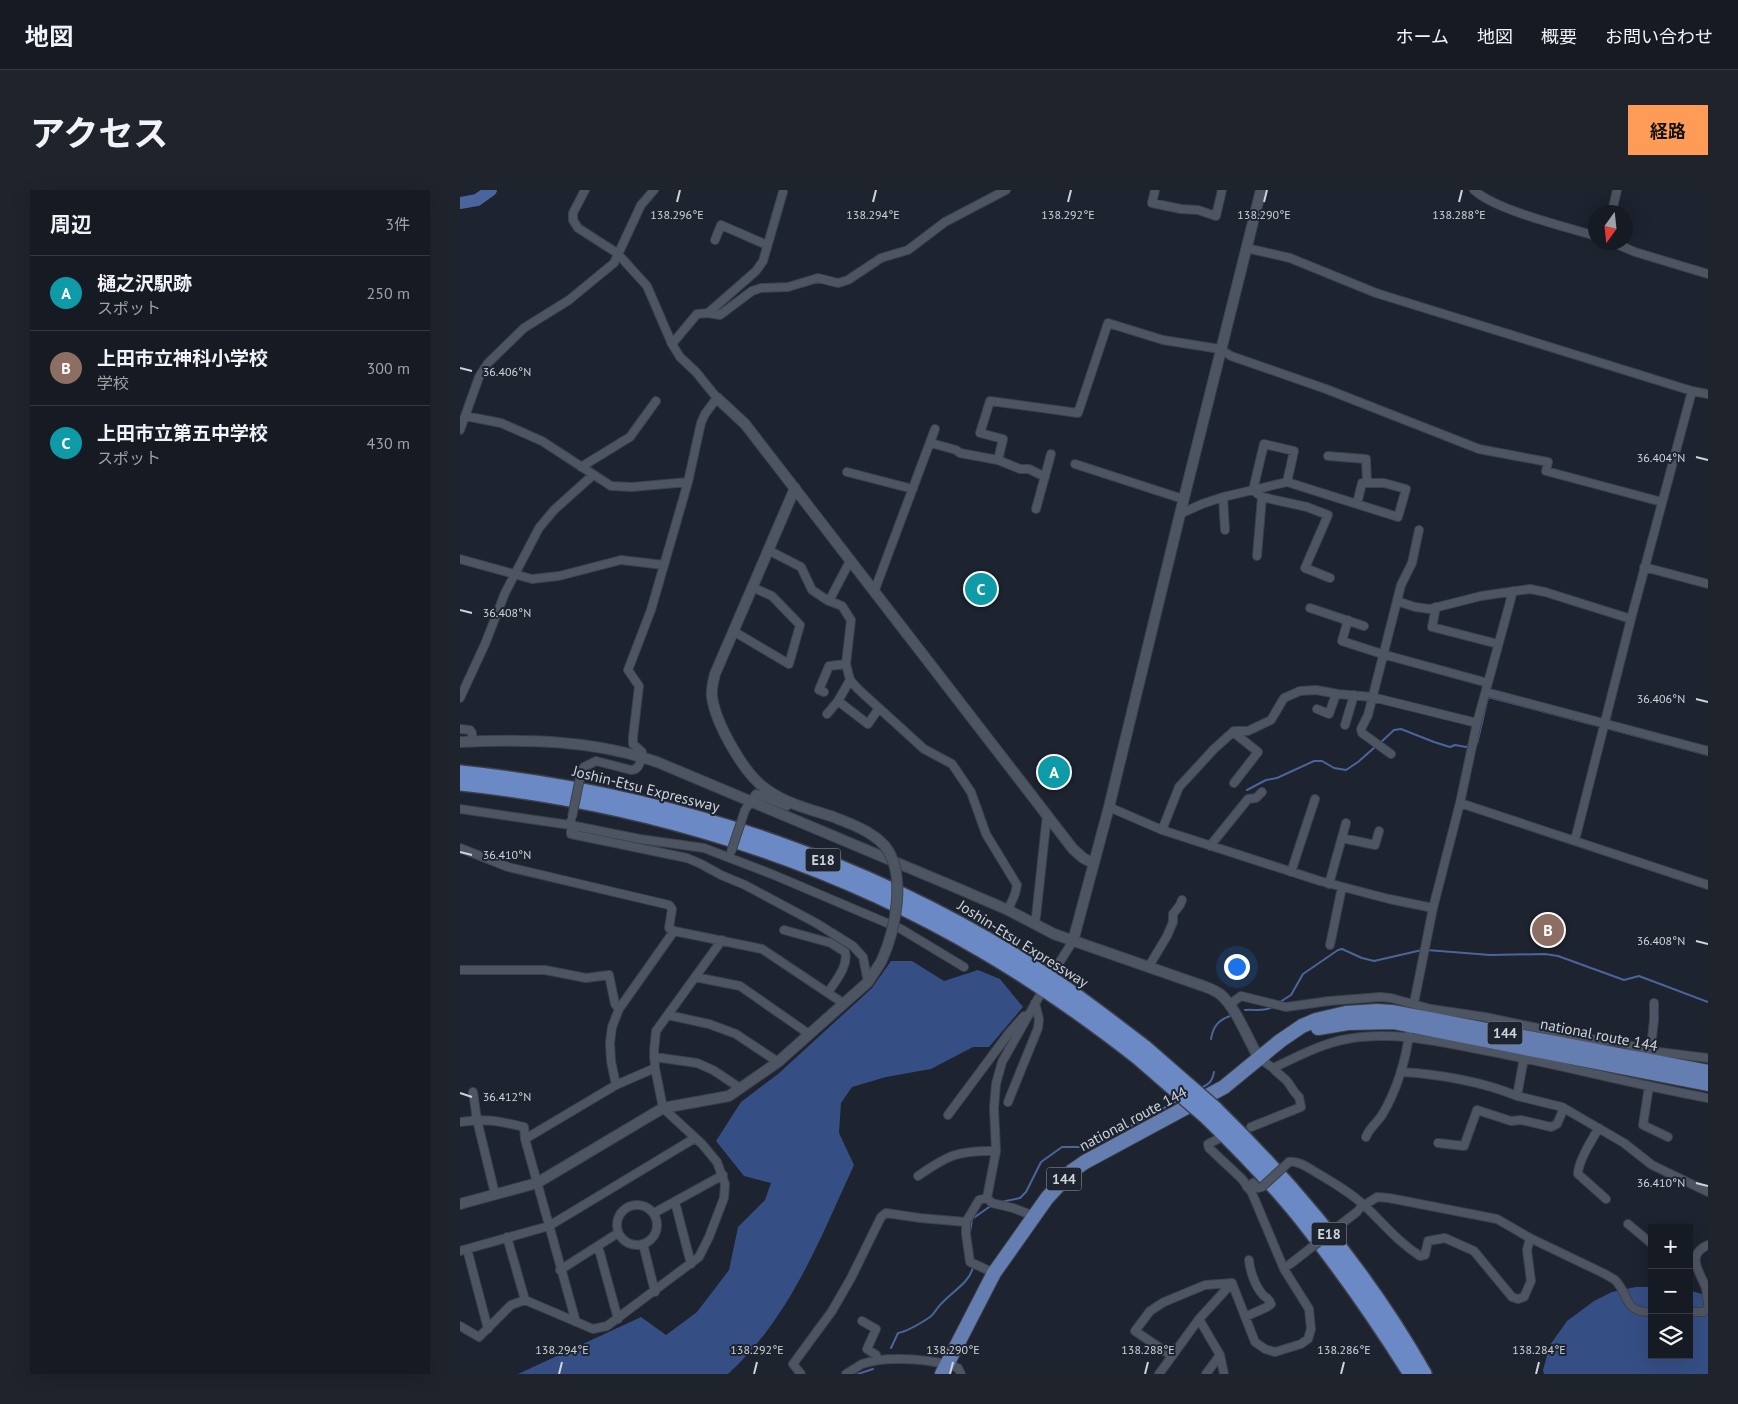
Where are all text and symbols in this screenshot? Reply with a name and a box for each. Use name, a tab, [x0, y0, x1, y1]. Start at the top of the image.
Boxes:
text: 地図	[25, 21, 73, 52]
text: ホーム	[1396, 25, 1449, 48]
text: 地図	[1477, 25, 1513, 48]
text: 概要	[1541, 25, 1577, 48]
text: お問い合わせ	[1605, 25, 1713, 48]
button: 経路	[1628, 105, 1708, 155]
text: アクセス	[30, 110, 168, 156]
north arrow	[1588, 205, 1633, 250]
text: 138.296°E	[650, 207, 704, 222]
text: 138.294°E	[846, 207, 900, 222]
text: 138.292°E	[1041, 207, 1095, 222]
text: 138.290°E	[1237, 207, 1291, 222]
text: 138.288°E	[1432, 207, 1486, 222]
text: 周辺	[50, 211, 92, 238]
text: 3件	[385, 214, 410, 234]
text: 樋之沢駅跡	[97, 271, 192, 295]
text: A	[61, 283, 71, 303]
text: 250 m	[367, 283, 410, 303]
text: スポット	[97, 298, 161, 318]
text: 上田市立神科小学校	[97, 346, 268, 370]
text: B	[61, 358, 71, 378]
text: 300 m	[367, 358, 410, 378]
text: 36.406°N	[483, 364, 531, 379]
text: 学校	[97, 373, 129, 393]
text: 上田市立第五中学校	[97, 421, 268, 445]
text: C	[62, 433, 70, 453]
text: 430 m	[367, 433, 410, 453]
text: スポット	[97, 448, 161, 468]
text: 36.404°N	[1637, 450, 1685, 465]
pin: C	[965, 570, 997, 608]
text: 36.408°N	[483, 605, 531, 620]
text: 36.406°N	[1637, 691, 1685, 706]
pin: A	[1038, 753, 1070, 791]
street label: Joshin-Etsu Expressway	[570, 761, 722, 816]
text: 36.410°N	[483, 847, 531, 862]
road number: E18	[806, 848, 840, 872]
street label: Joshin-Etsu Expressway	[953, 895, 1092, 992]
pin: B	[1532, 911, 1564, 949]
text: 36.408°N	[1637, 933, 1685, 948]
your location	[1224, 954, 1250, 980]
street label: national route 144	[1539, 1014, 1659, 1055]
road number: 144	[1488, 1021, 1522, 1044]
street label: national route 144	[1076, 1082, 1190, 1155]
text: 36.412°N	[483, 1089, 531, 1104]
road number: 144	[1046, 1168, 1082, 1191]
text: 36.410°N	[1637, 1175, 1685, 1190]
road number: E18	[1312, 1222, 1346, 1246]
map controls	[1648, 1224, 1693, 1359]
button: +	[1648, 1224, 1693, 1269]
button: −	[1648, 1269, 1693, 1314]
button: layers	[1648, 1314, 1693, 1359]
text: 138.294°E	[535, 1342, 589, 1357]
text: 138.292°E	[730, 1342, 784, 1357]
text: 138.290°E	[926, 1342, 980, 1357]
text: 138.288°E	[1121, 1342, 1175, 1357]
text: 138.286°E	[1317, 1342, 1371, 1357]
text: 138.284°E	[1512, 1342, 1566, 1357]

